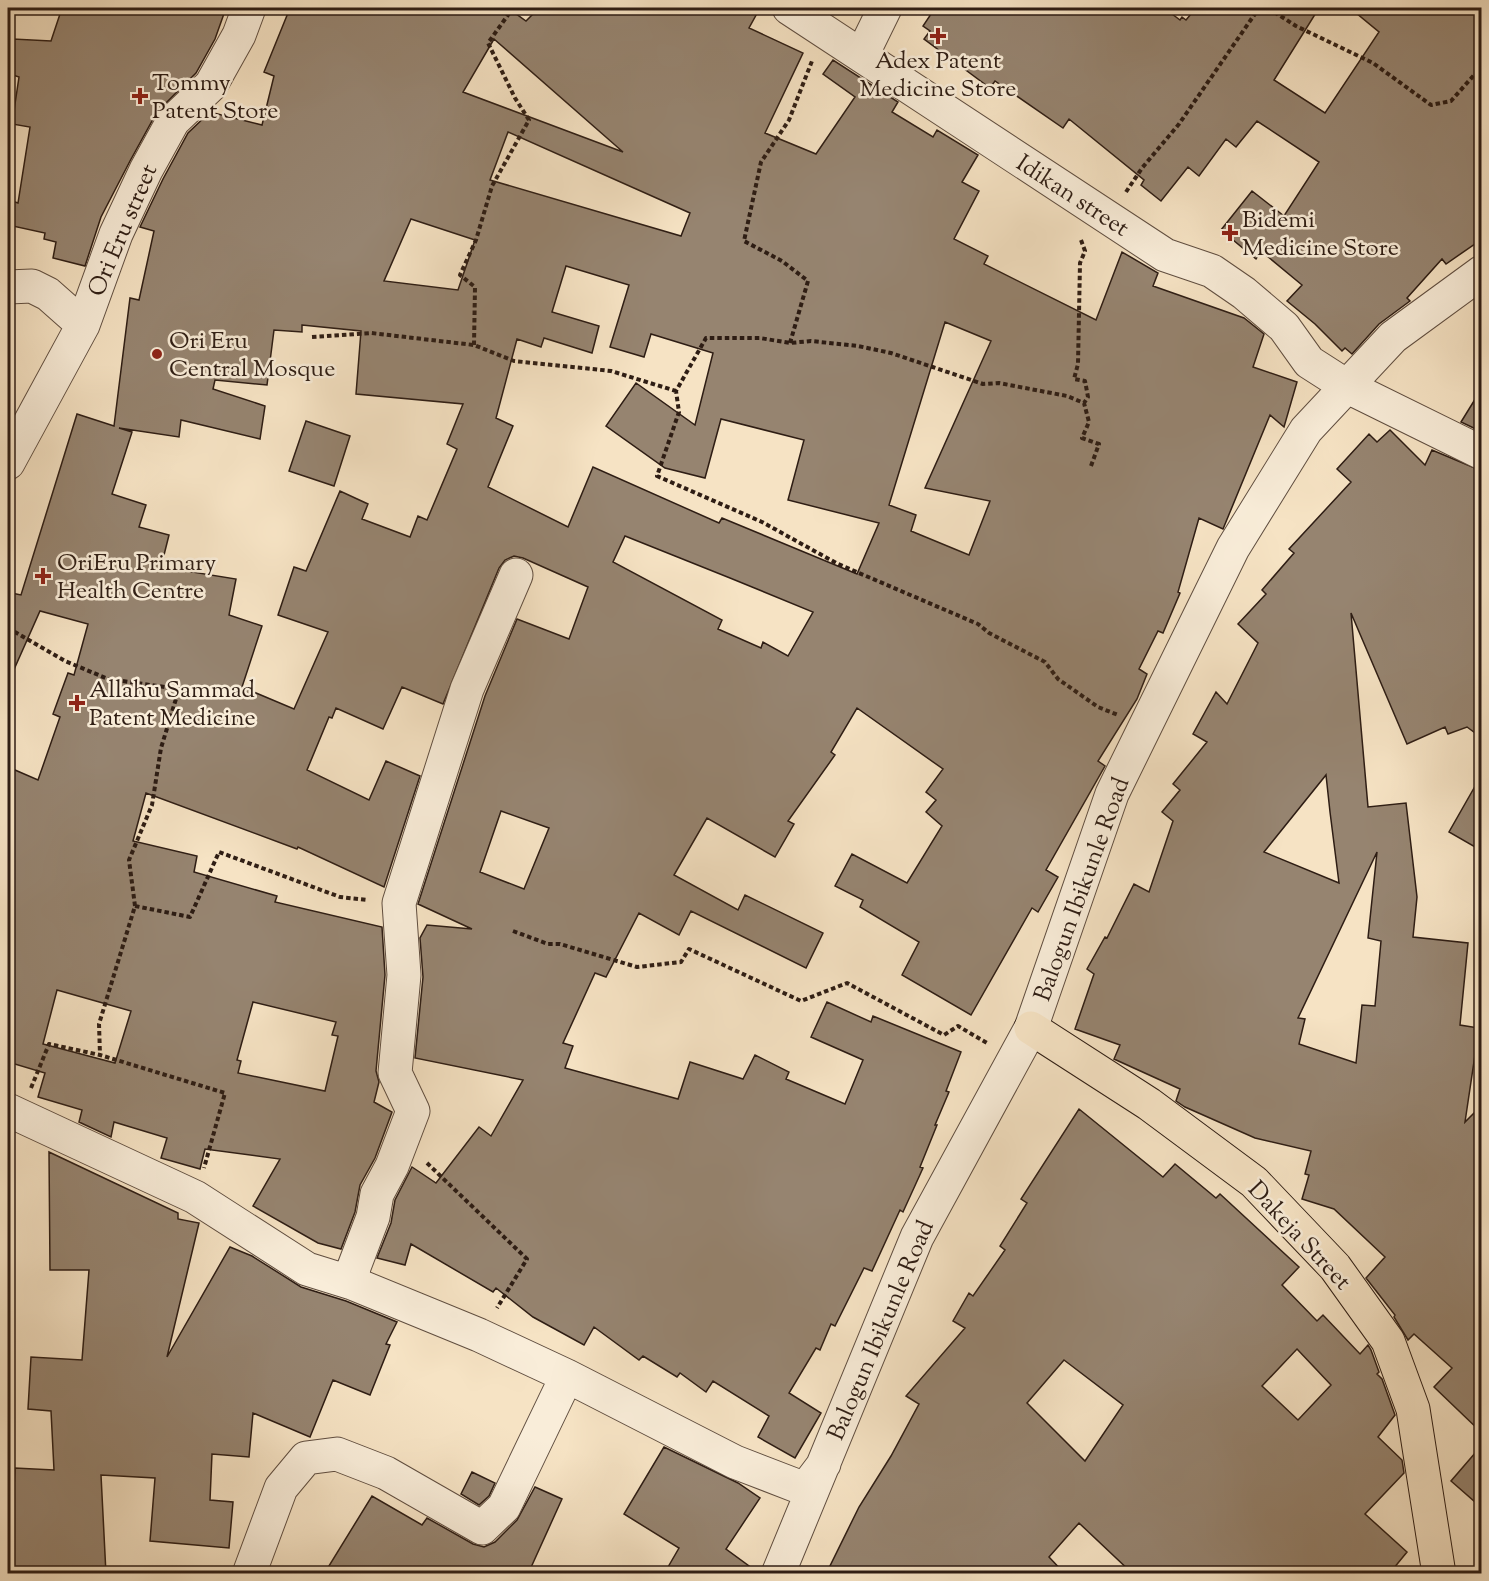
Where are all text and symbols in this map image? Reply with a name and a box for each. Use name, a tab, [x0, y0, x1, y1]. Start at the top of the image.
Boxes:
marker: Adex Patent Medicine Store	[931, 29, 945, 43]
place label: Adex Patent Medicine Store	[860, 45, 1016, 107]
place label: Tommy Patent Store	[152, 67, 279, 129]
marker: Tommy Patent Store	[133, 89, 147, 103]
street label: Idikan street	[1009, 147, 1135, 246]
street label: Ori Eru street	[81, 159, 167, 302]
place label: Bidemi Medicine Store	[1242, 204, 1399, 266]
marker: Bidemi Medicine Store	[1223, 226, 1237, 240]
place label: Ori Eru Central Mosque	[169, 325, 335, 387]
marker: Ori Eru Central Mosque	[150, 347, 164, 361]
place label: OriEru Primary Health Centre	[57, 547, 216, 609]
marker: OriEru Primary Health Centre	[34, 567, 52, 585]
place label: Allahu Sammad Patent Medicine	[89, 674, 256, 736]
marker: Allahu Sammad Patent Medicine	[70, 696, 84, 710]
street label: Balogun Ibikunle Road	[1027, 773, 1139, 1006]
street label: Dakeja Street	[1239, 1174, 1358, 1299]
street label: Balogun Ibikunle Road	[820, 1215, 944, 1446]

